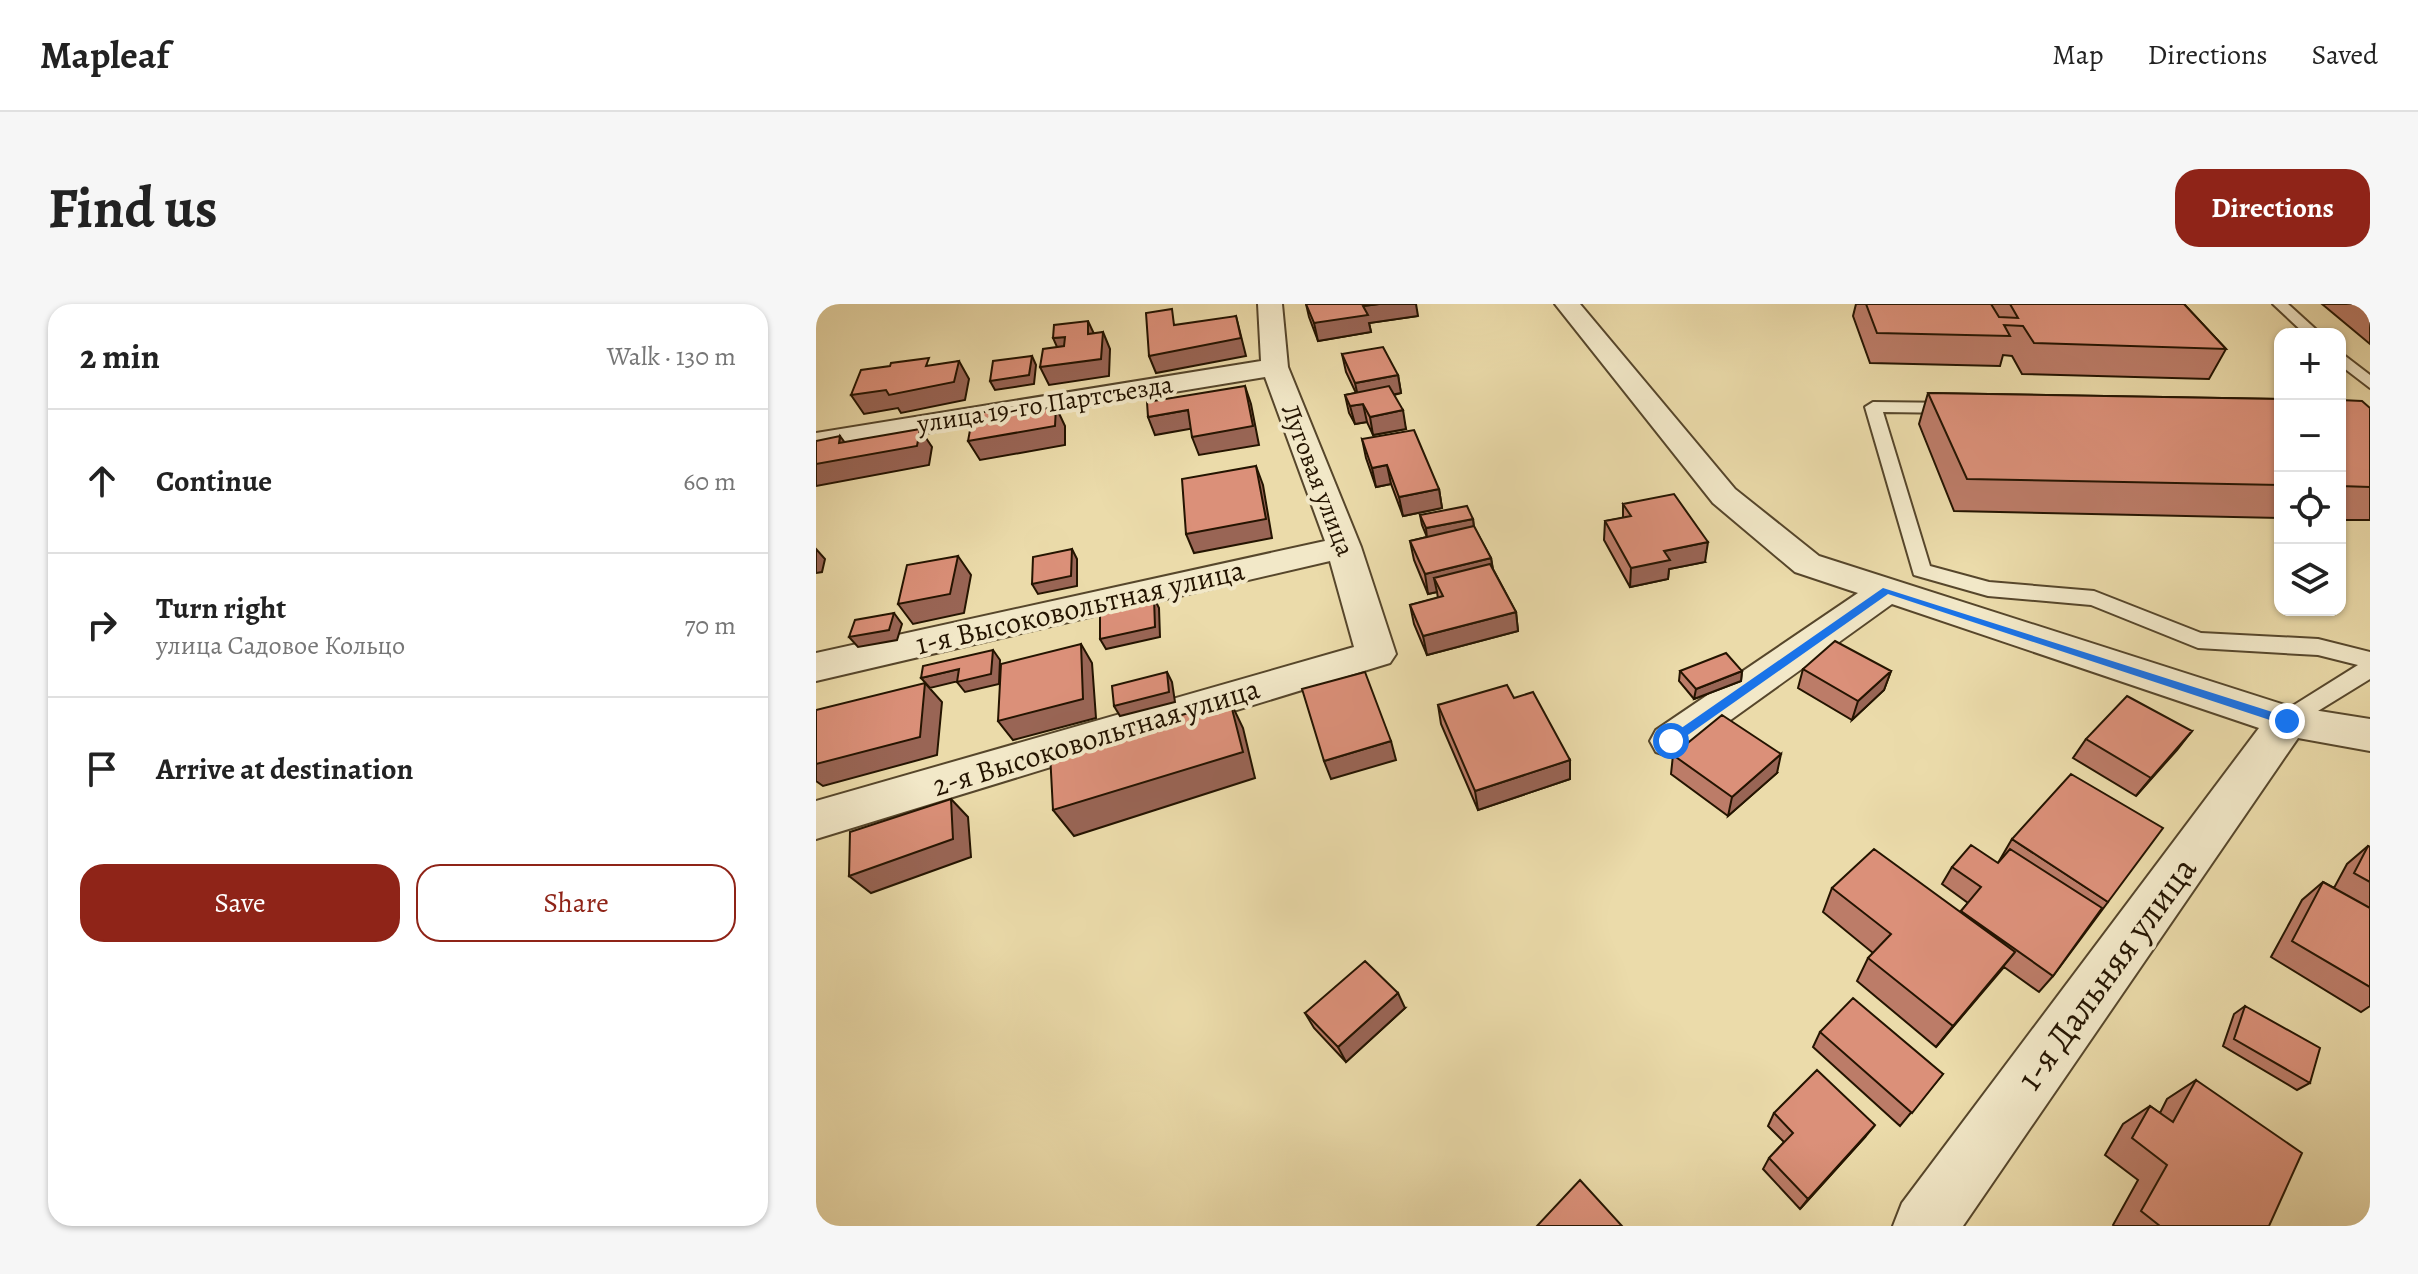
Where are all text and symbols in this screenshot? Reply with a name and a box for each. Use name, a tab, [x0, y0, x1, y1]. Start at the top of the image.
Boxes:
text: Mapleaf	[40, 29, 169, 81]
text: Map	[2052, 36, 2103, 74]
text: Directions	[2147, 36, 2268, 74]
text: Saved	[2312, 36, 2378, 74]
button: Directions	[2175, 169, 2370, 247]
text: Find us	[48, 170, 218, 246]
map controls	[2274, 328, 2346, 616]
button: +	[2274, 328, 2346, 400]
text: 2 min	[80, 333, 160, 380]
text: Walk · 130 m	[607, 339, 736, 374]
street label: улица 19-го Партсъезда	[914, 367, 1175, 442]
street label: Луговая улица	[1273, 399, 1363, 561]
button: −	[2274, 400, 2346, 472]
icon: ahead	[80, 459, 124, 503]
text: Continue	[156, 461, 272, 501]
text: 60 m	[683, 464, 736, 499]
button: locate	[2274, 472, 2346, 544]
button: layers	[2274, 544, 2346, 616]
street label: 1-я Высоковольтная улица	[912, 550, 1248, 664]
text: Turn right	[156, 588, 286, 628]
icon: right	[80, 603, 124, 647]
text: 70 m	[684, 608, 736, 643]
text: улица Садовое Кольцо	[156, 628, 405, 663]
street label: 2-я Высоковольтная улица	[928, 668, 1265, 806]
route end	[2269, 703, 2305, 739]
route start	[1653, 723, 1689, 759]
icon: arrive	[80, 747, 124, 791]
text: Arrive at destination	[156, 749, 413, 789]
street label: 1-я Дальняя улица	[2005, 846, 2208, 1100]
button: Save	[80, 864, 400, 942]
button: Share	[416, 864, 736, 942]

